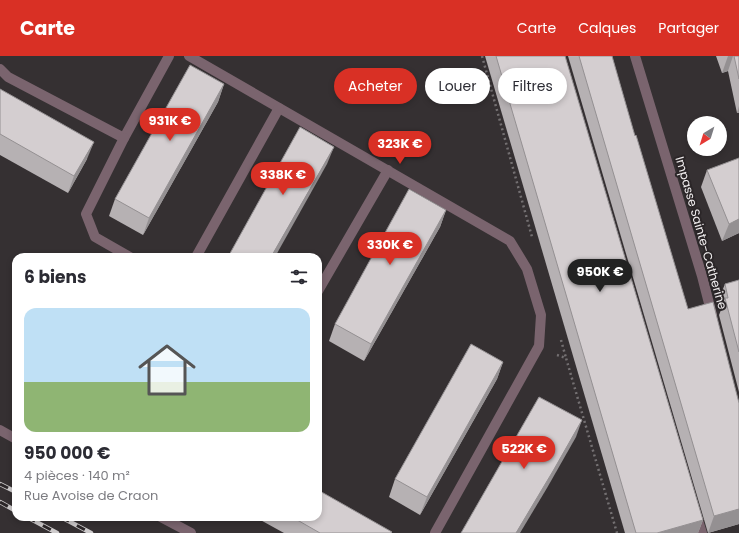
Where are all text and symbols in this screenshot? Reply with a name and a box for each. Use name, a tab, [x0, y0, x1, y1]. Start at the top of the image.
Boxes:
text: Carte	[20, 15, 75, 42]
text: Carte	[517, 18, 556, 38]
text: Calques	[578, 18, 636, 38]
text: Partager	[658, 18, 719, 38]
chip: Acheter	[334, 68, 417, 104]
chip: Louer	[425, 68, 490, 104]
chip: Filtres	[498, 68, 567, 104]
pin: 931K €	[137, 108, 203, 142]
text: 931K €	[149, 111, 191, 130]
north arrow	[687, 116, 727, 156]
map controls	[687, 116, 727, 156]
pin: 323K €	[367, 131, 433, 165]
text: 323K €	[377, 134, 423, 153]
street label: Impasse Sainte-Catherine	[671, 154, 731, 311]
pin: 338K €	[250, 162, 316, 196]
text: 338K €	[260, 165, 306, 184]
pin: 330K €	[357, 232, 423, 266]
text: 330K €	[367, 235, 413, 254]
pin: 950K €	[567, 259, 633, 293]
text: 950K €	[576, 262, 624, 281]
text: 6 biens	[24, 265, 86, 289]
icon: filters	[288, 266, 310, 288]
icon: home	[131, 334, 203, 406]
pin: 522K €	[491, 436, 557, 470]
text: 522K €	[501, 439, 547, 458]
text: 950 000 €	[24, 441, 111, 465]
text: 4 pièces · 140 m²	[24, 466, 130, 485]
text: Rue Avoise de Craon	[24, 486, 158, 505]

